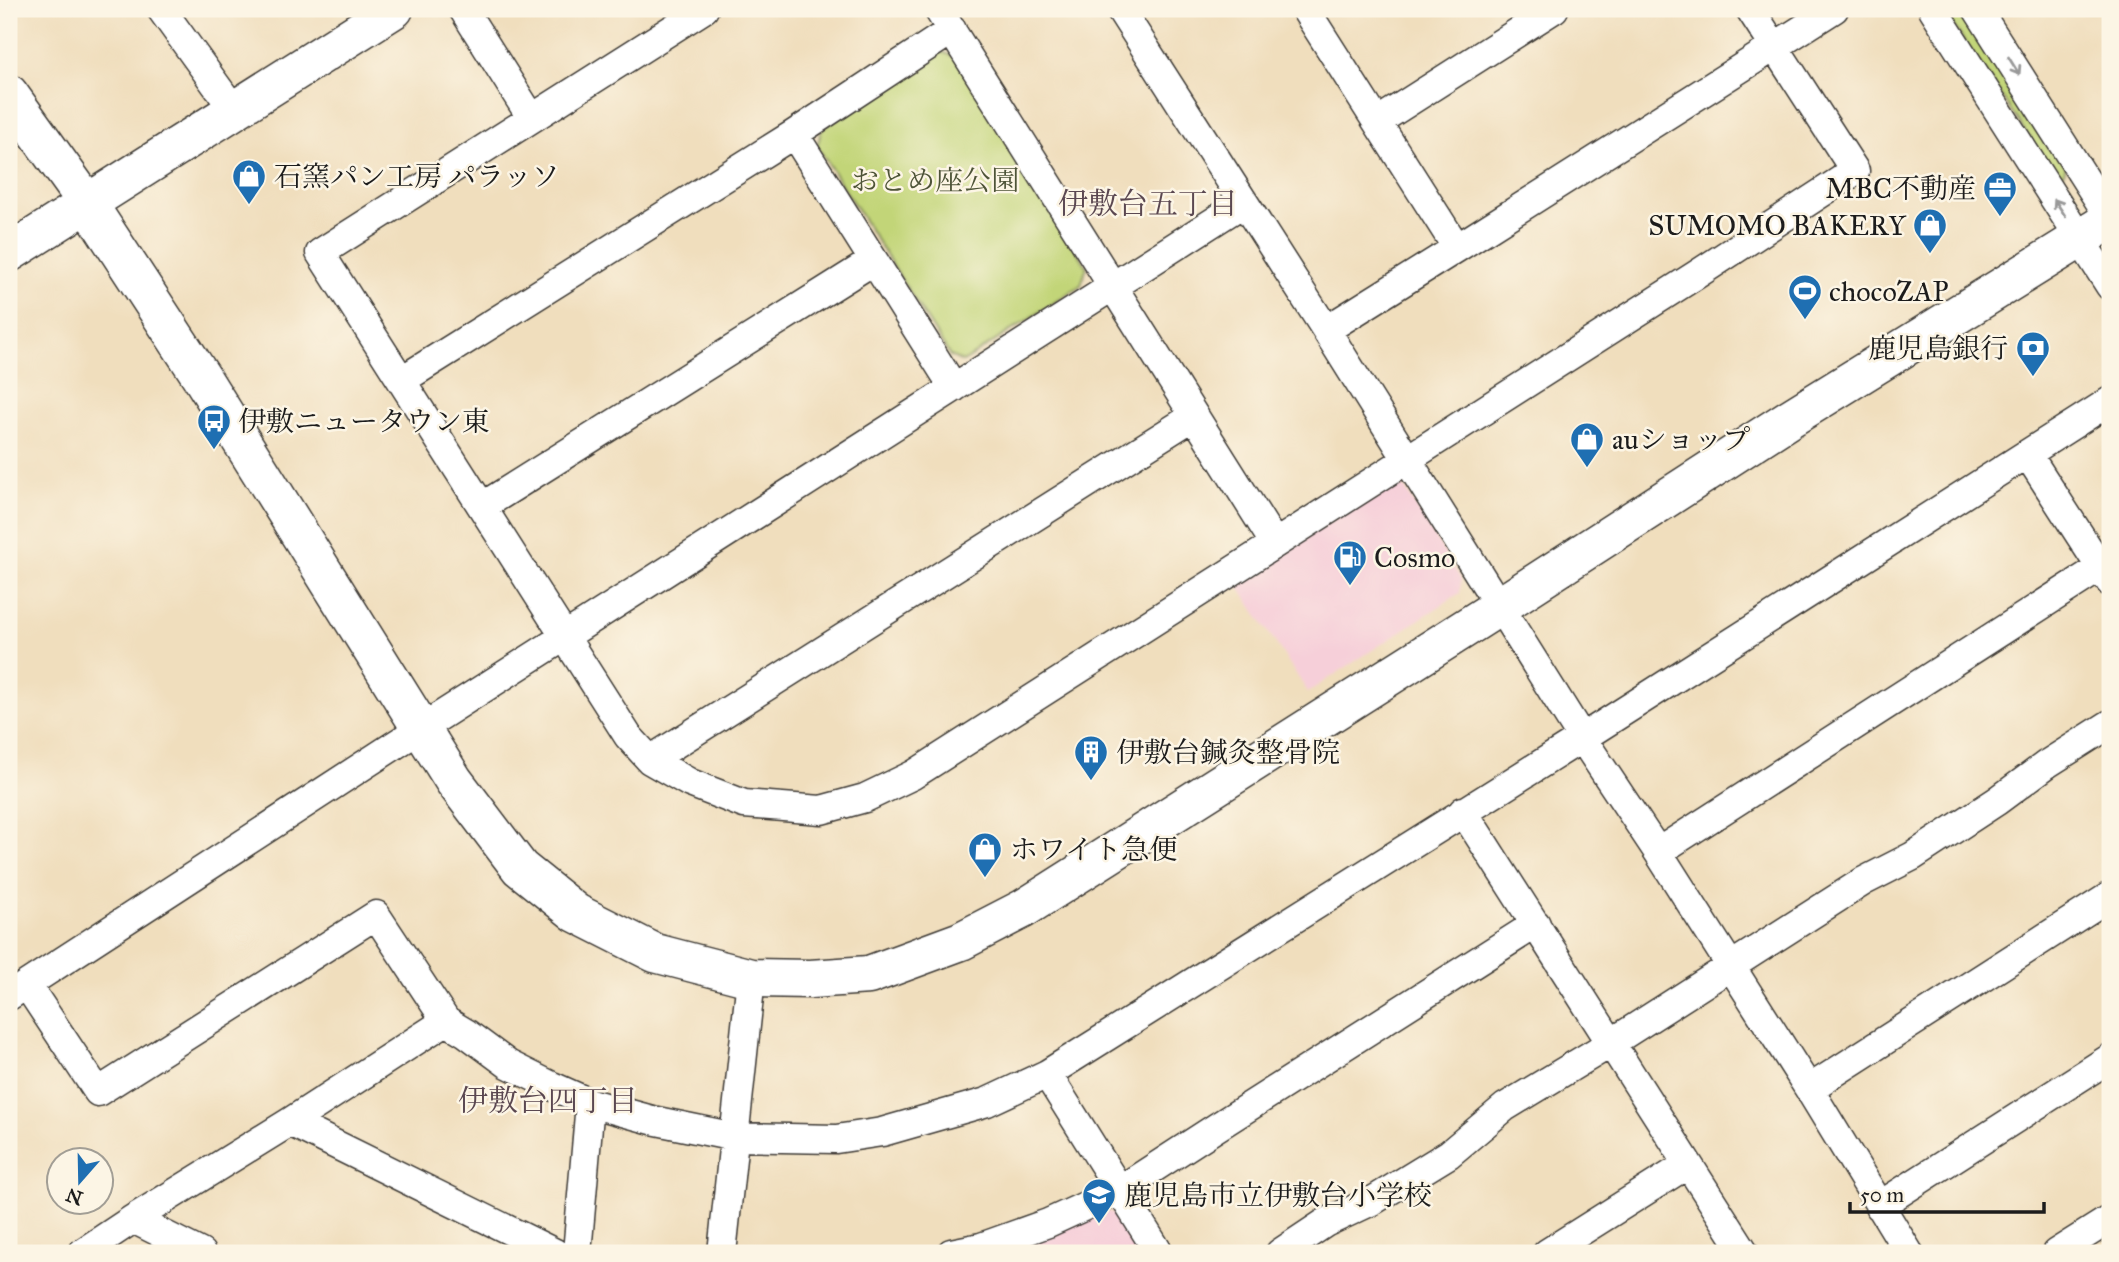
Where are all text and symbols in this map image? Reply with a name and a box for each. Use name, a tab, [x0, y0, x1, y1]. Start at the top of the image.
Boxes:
one-way arrow	[2007, 56, 2021, 76]
shop icon: 石窯パン工房 パラッソ	[230, 157, 268, 206]
place label: 石窯パン工房 パラッソ	[274, 159, 559, 194]
park label: おとめ座公園	[851, 163, 1019, 198]
office icon: MBC不動産	[1981, 169, 2019, 218]
place label: MBC不動産	[1826, 171, 1976, 206]
district label: 伊敷台五丁目	[1058, 186, 1238, 222]
one-way arrow	[2053, 198, 2067, 218]
shop icon: SUMOMO BAKERY	[1911, 206, 1949, 255]
place label: SUMOMO BAKERY	[1648, 208, 1907, 243]
sports icon: chocoZAP	[1786, 272, 1824, 321]
place label: chocoZAP	[1829, 274, 1949, 309]
bank icon: 鹿児島銀行	[2014, 329, 2052, 378]
place label: 鹿児島銀行	[1868, 331, 2008, 366]
bus stop icon: 伊敷ニュータウン東	[195, 402, 233, 451]
place label: 伊敷ニュータウン東	[238, 404, 490, 439]
shop icon: auショップ	[1568, 420, 1606, 469]
place label: auショップ	[1612, 422, 1750, 457]
fuel station icon: Cosmo	[1331, 538, 1369, 587]
place label: Cosmo	[1374, 540, 1455, 575]
building icon: 伊敷台鍼灸整骨院	[1072, 733, 1110, 782]
place label: 伊敷台鍼灸整骨院	[1116, 735, 1340, 770]
shop icon: ホワイト急便	[966, 830, 1004, 879]
place label: ホワイト急便	[1010, 832, 1177, 867]
district label: 伊敷台四丁目	[458, 1083, 638, 1119]
north arrow	[46, 1146, 116, 1216]
scale bar	[1850, 1171, 2044, 1215]
school or university icon: 鹿児島市立伊敷台小学校	[1080, 1176, 1118, 1225]
place label: 鹿児島市立伊敷台小学校	[1124, 1178, 1432, 1213]
text: 50 m	[1860, 1182, 1905, 1208]
text: N	[63, 1183, 86, 1210]

